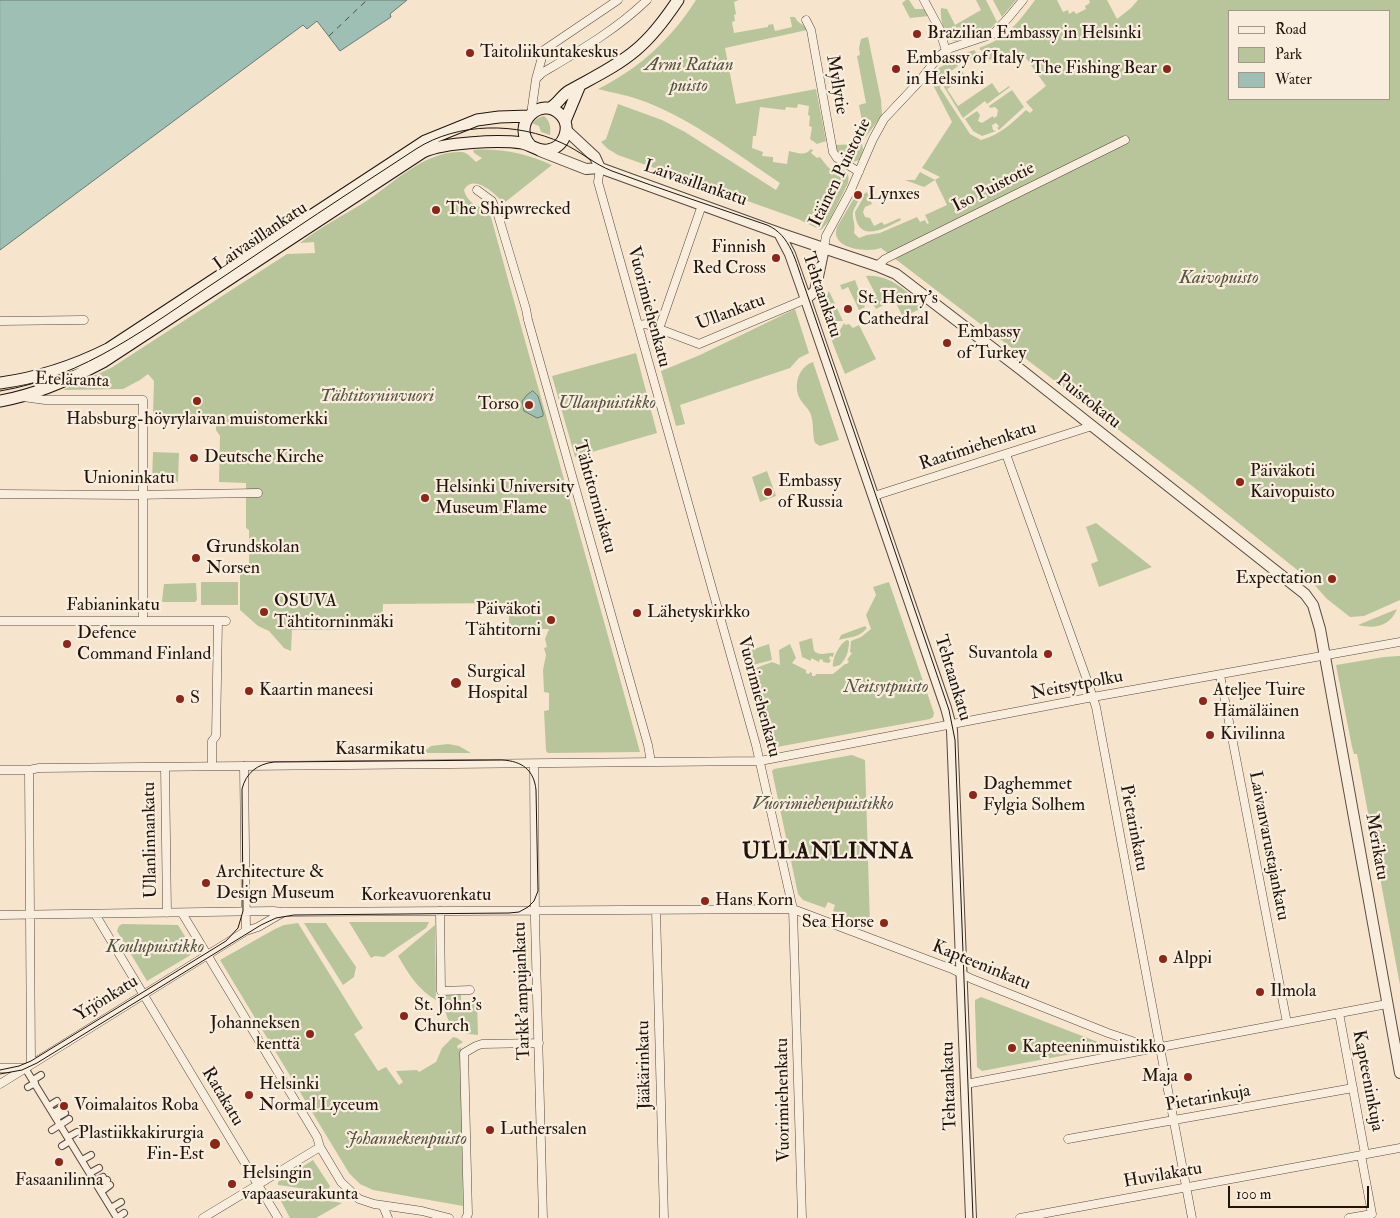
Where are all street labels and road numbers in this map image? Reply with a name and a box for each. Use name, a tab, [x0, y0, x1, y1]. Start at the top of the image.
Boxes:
street label: Myllytie	[820, 54, 852, 116]
street label: Itäinen Puistotie	[805, 115, 877, 231]
street label: Laivasillankatu	[640, 156, 750, 212]
street label: Iso Puistotie	[949, 158, 1039, 218]
street label: Laivasillankatu	[210, 198, 312, 276]
street label: Vuorimiehenkatu	[621, 244, 675, 370]
street label: Tehtaankatu	[796, 249, 846, 341]
street label: Ullankatu	[694, 290, 768, 336]
street label: Eteläranta	[34, 369, 110, 393]
street label: Puistokatu	[1051, 370, 1125, 434]
street label: Raatimiehenkatu	[917, 418, 1039, 476]
street label: Tähtitorninkatu	[568, 438, 620, 556]
street label: Unioninkatu	[83, 468, 175, 490]
street label: Fabianinkatu	[66, 595, 160, 617]
street label: Tehtaankatu	[929, 632, 975, 724]
street label: Vuorimiehenkatu	[731, 634, 785, 760]
street label: Neitsytpolku	[1029, 666, 1125, 706]
street label: Kasarmikatu	[335, 739, 425, 761]
street label: Laivanvarustajankatu	[1243, 769, 1293, 923]
street label: Ullanlinnankatu	[139, 781, 163, 899]
street label: Pietarinkatu	[1114, 783, 1152, 873]
street label: Merikatu	[1360, 812, 1392, 882]
street label: Korkeavuorenkatu	[361, 885, 491, 907]
street label: Tarkk'ampujankatu	[510, 922, 536, 1060]
street label: Kapteeninkatu	[929, 936, 1033, 996]
street label: Yrjönkatu	[71, 971, 143, 1027]
street label: Jääkärinkatu	[633, 1020, 657, 1110]
street label: Kapteeninkuja	[1347, 1029, 1387, 1133]
street label: Vuorimiehenkatu	[772, 1038, 796, 1162]
street label: Tehtaankatu	[938, 1041, 962, 1131]
street label: Ratakatu	[196, 1064, 248, 1130]
street label: Pietarinkuja	[1164, 1081, 1252, 1117]
street label: Huvilakatu	[1122, 1158, 1204, 1194]

